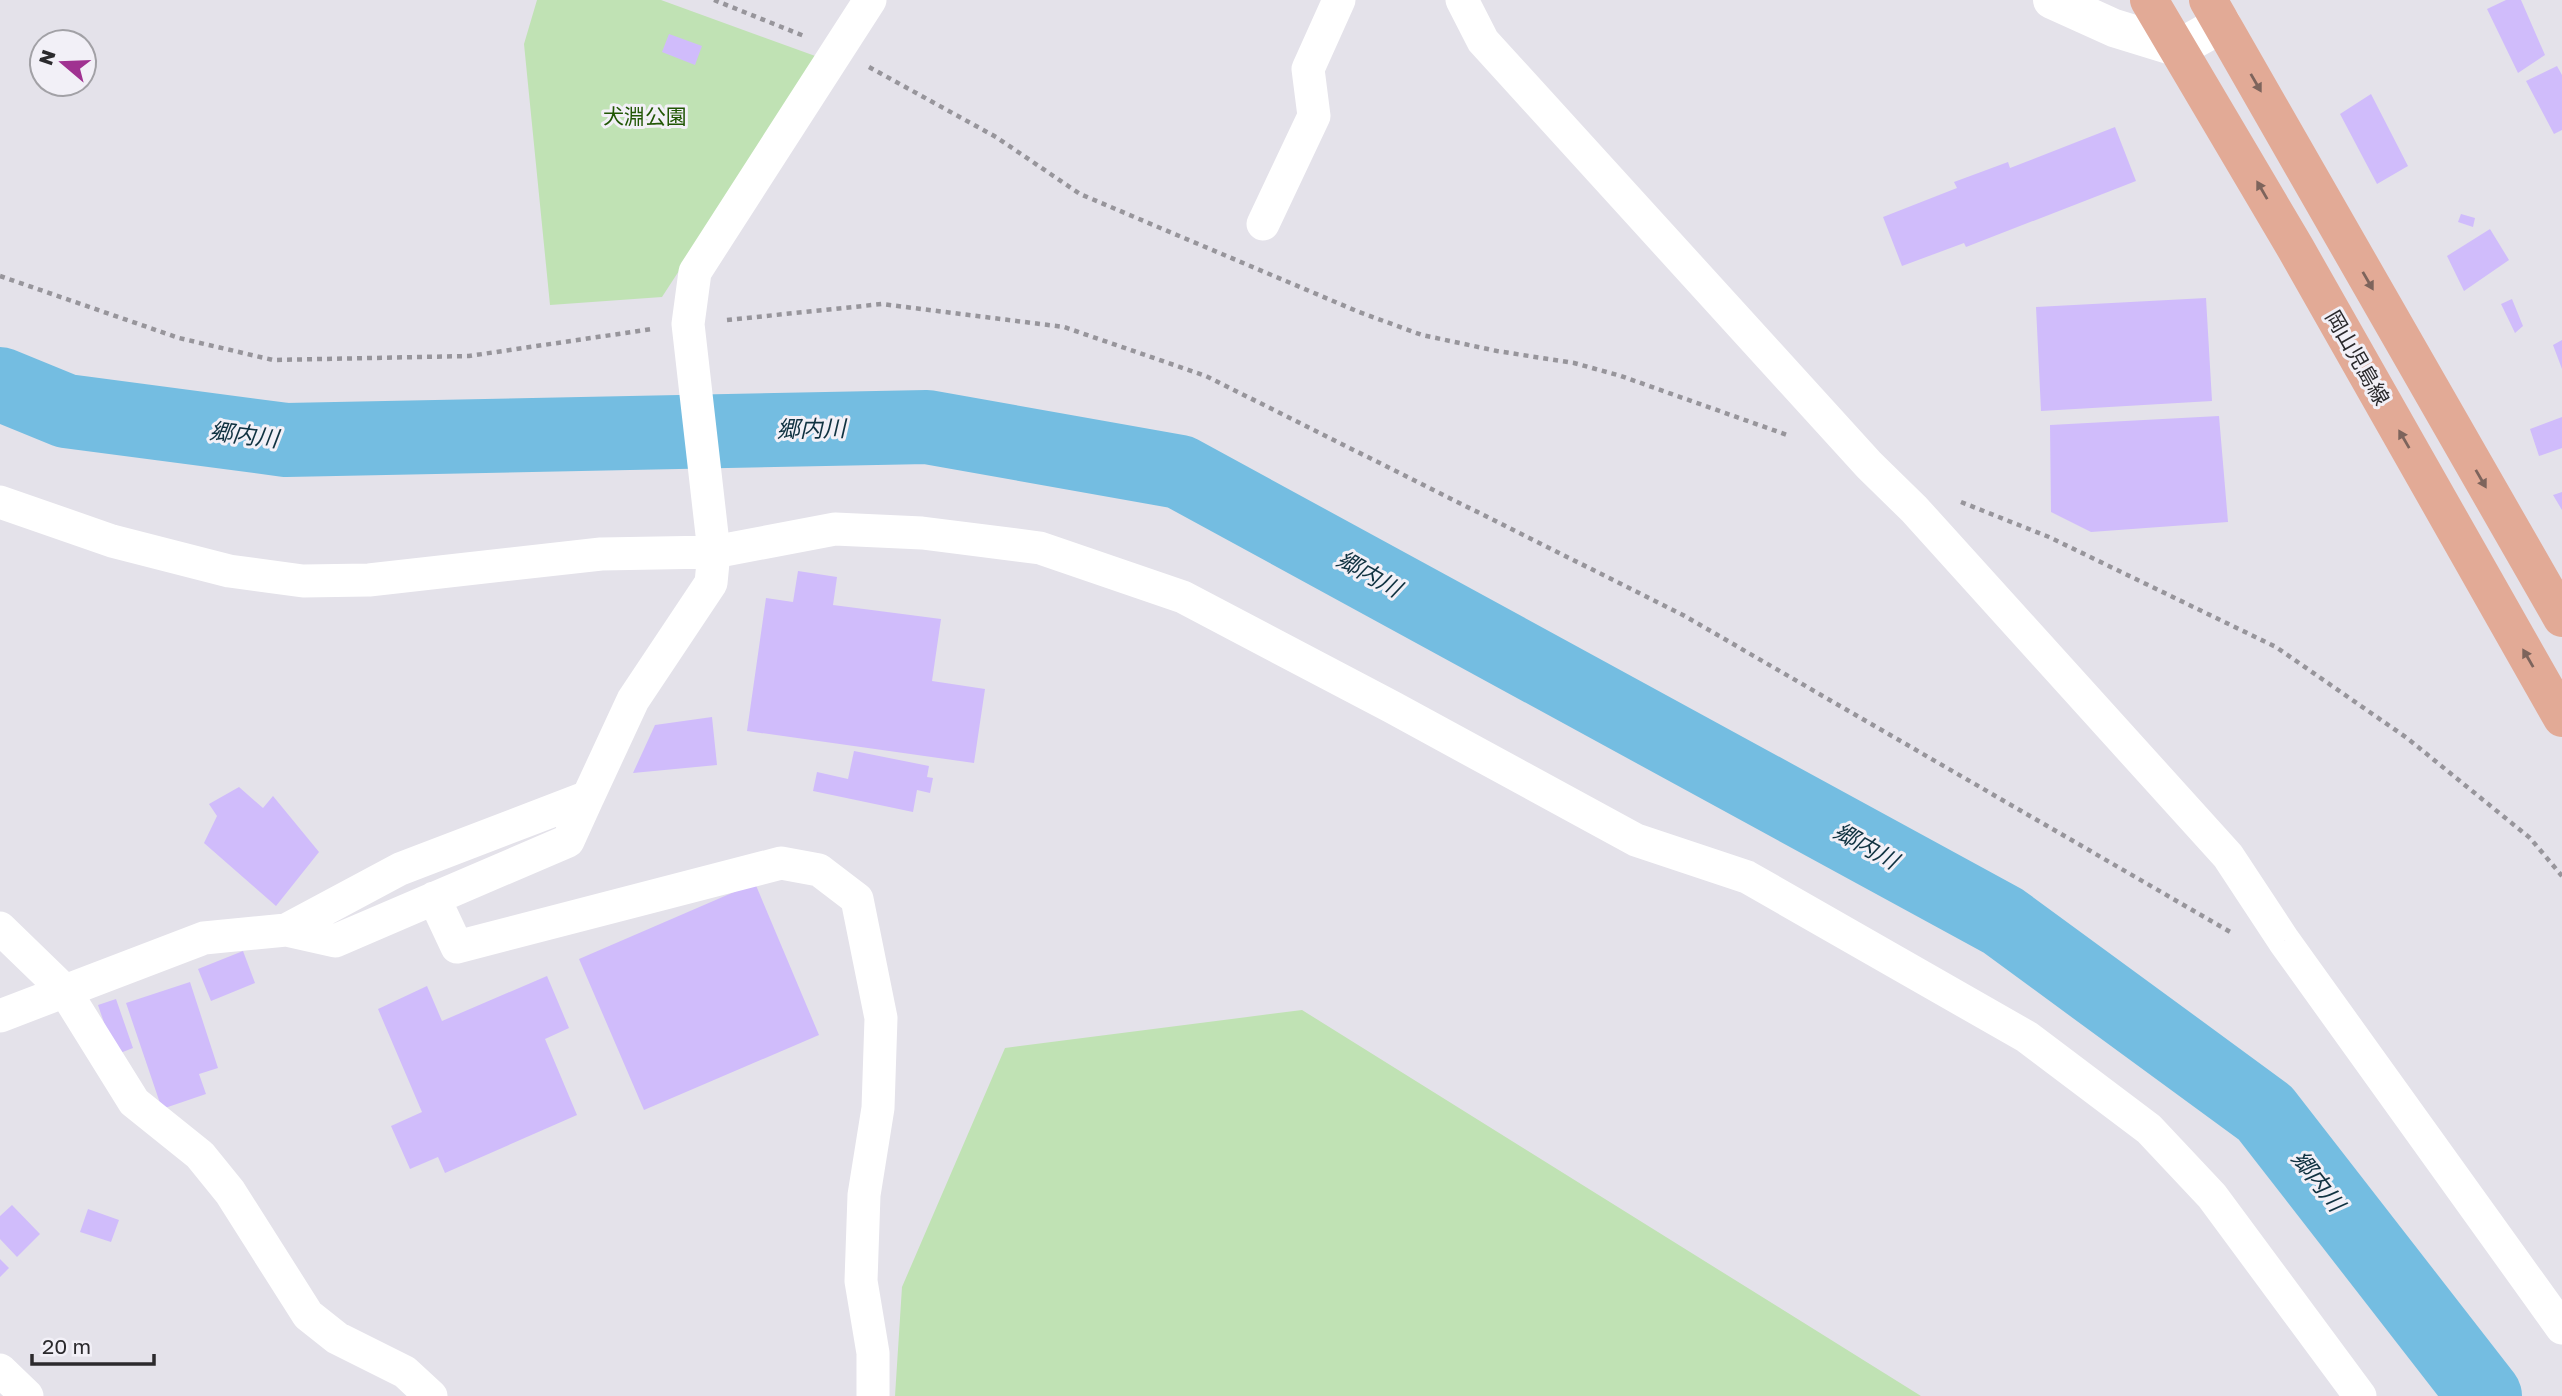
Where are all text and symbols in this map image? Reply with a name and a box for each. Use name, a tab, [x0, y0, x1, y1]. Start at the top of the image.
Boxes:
north arrow	[28, 28, 98, 98]
text: N	[33, 47, 60, 68]
one-way arrow	[2250, 73, 2262, 93]
park label: 犬淵公園	[603, 103, 687, 129]
one-way arrow	[2256, 180, 2268, 200]
one-way arrow	[2362, 271, 2374, 291]
street label: 岡山児島線	[2320, 306, 2395, 409]
water label: 郷内川	[776, 413, 849, 443]
water label: 郷内川	[208, 416, 283, 452]
one-way arrow	[2398, 429, 2410, 449]
one-way arrow	[2475, 469, 2487, 488]
water label: 郷内川	[1333, 544, 1409, 604]
one-way arrow	[2522, 649, 2534, 668]
water label: 郷内川	[1830, 816, 1906, 876]
water label: 郷内川	[2287, 1145, 2353, 1219]
scale bar	[32, 1322, 154, 1366]
text: 20 m	[42, 1333, 91, 1359]

